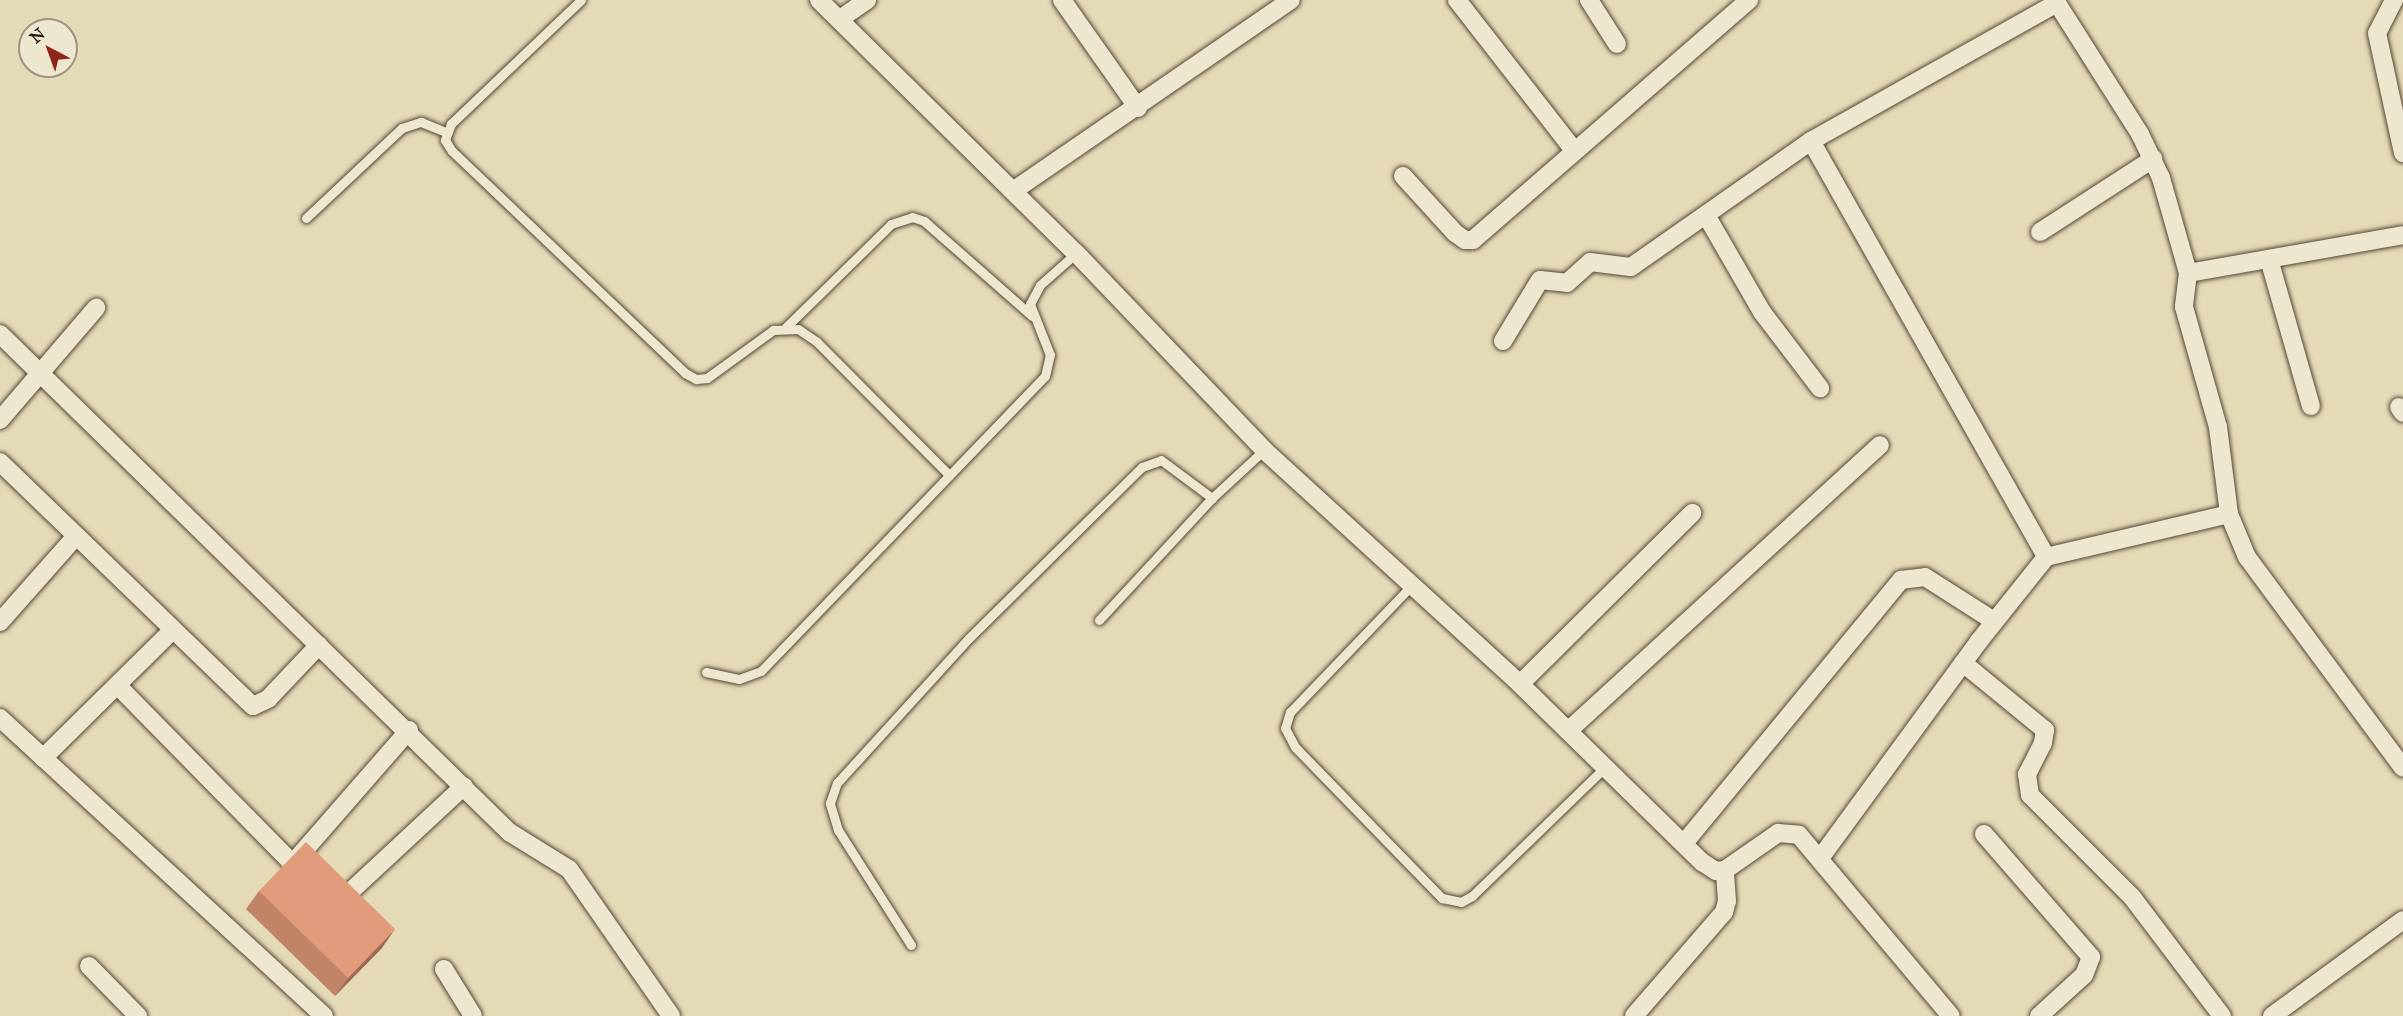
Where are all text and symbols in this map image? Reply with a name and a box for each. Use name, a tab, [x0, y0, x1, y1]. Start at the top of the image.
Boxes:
north arrow	[18, 18, 78, 78]
text: N	[26, 24, 49, 47]

